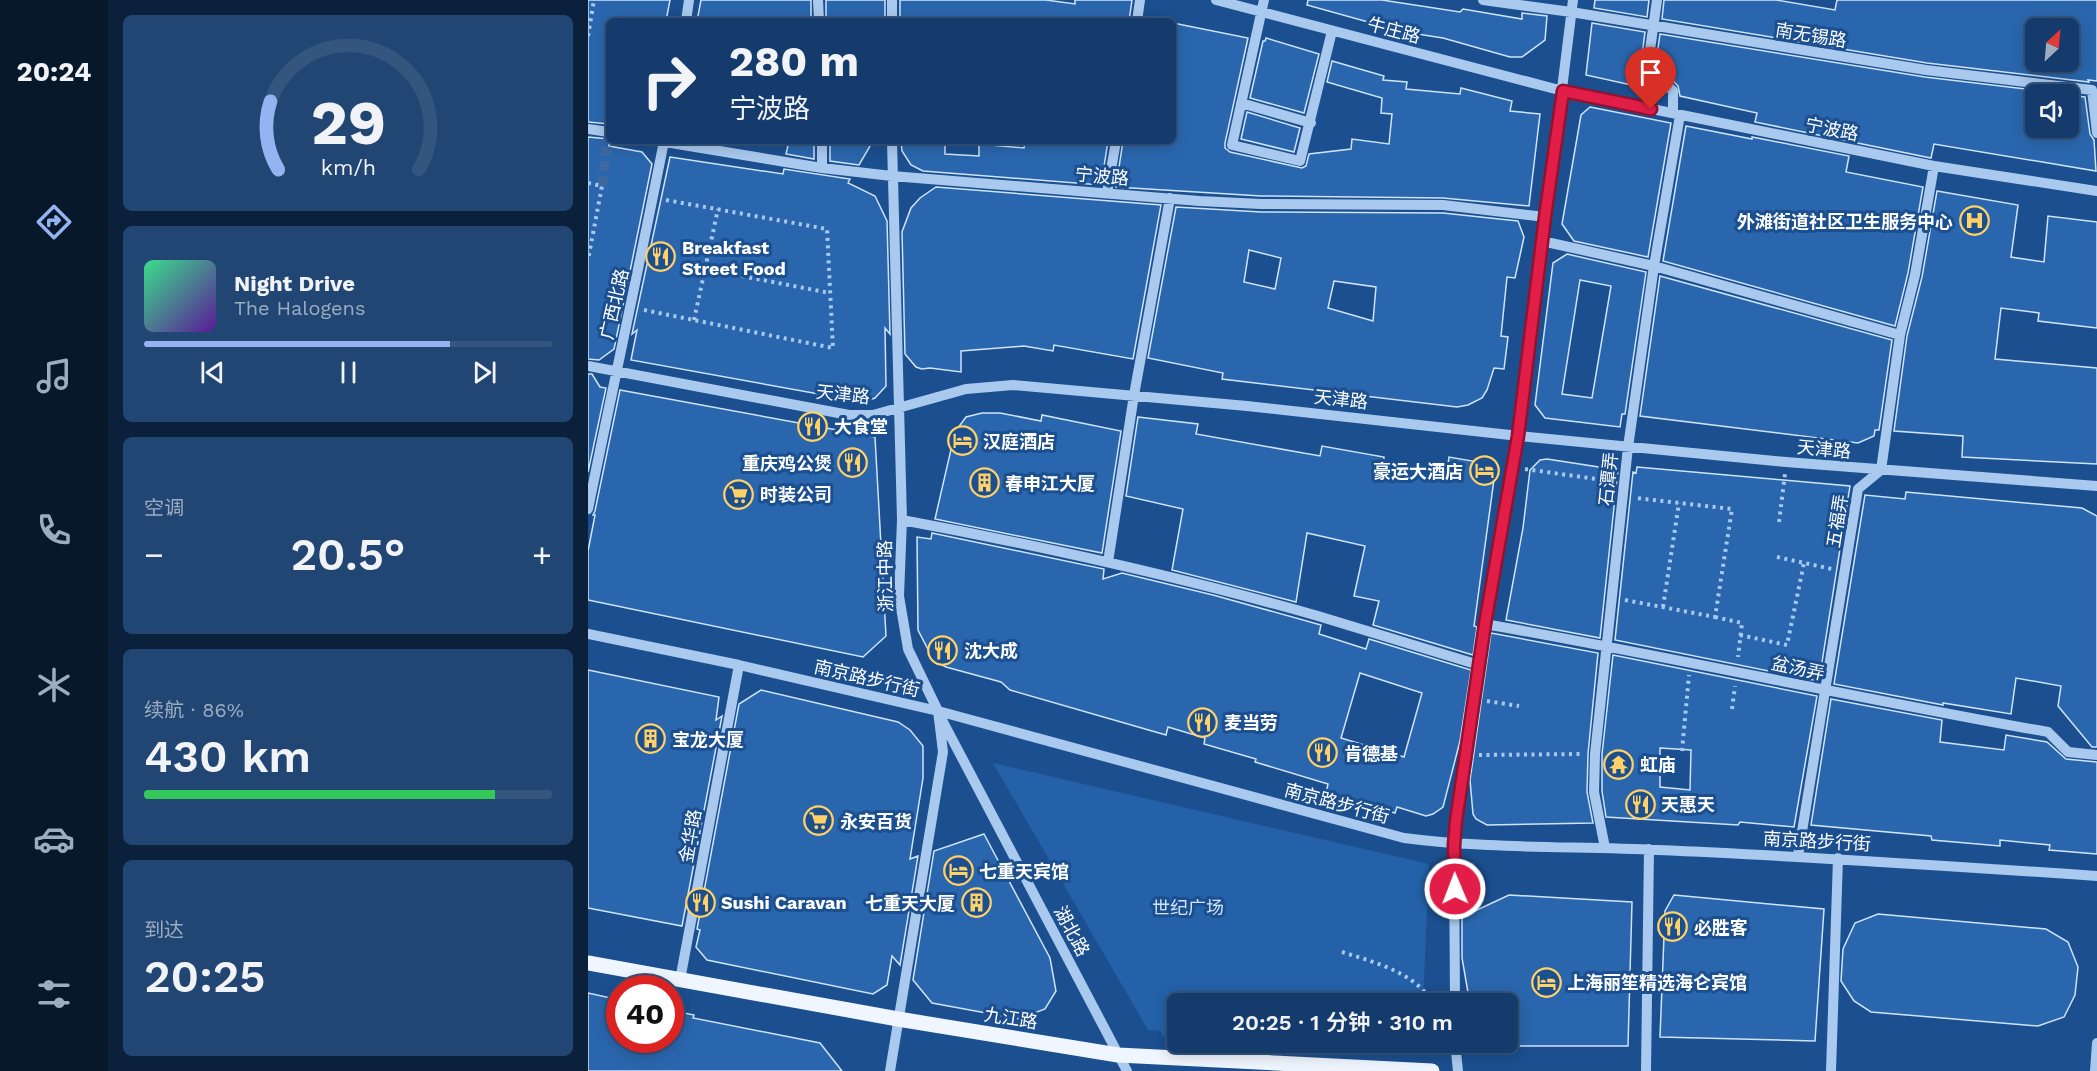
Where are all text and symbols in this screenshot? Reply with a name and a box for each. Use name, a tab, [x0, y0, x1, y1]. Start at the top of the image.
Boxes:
street label: 牛庄路	[1365, 13, 1423, 47]
north arrow	[2025, 18, 2079, 72]
map controls	[2025, 18, 2079, 138]
street label: 南无锡路	[1774, 19, 1848, 51]
text: 280 m	[729, 37, 859, 86]
icon: right	[630, 42, 708, 120]
pin	[1625, 47, 1676, 109]
text: 20:24	[17, 56, 91, 88]
icon: arrive	[1634, 56, 1667, 89]
button: sound	[2025, 84, 2079, 138]
text: 29	[310, 86, 386, 159]
text: 宁波路	[729, 93, 810, 125]
street label: 宁波路	[1803, 114, 1861, 144]
text: km/h	[320, 155, 376, 180]
street label: 宁波路	[1074, 163, 1130, 189]
icon: directions	[33, 201, 75, 243]
hospital icon: 外滩街道社区卫生服务中心	[1958, 205, 1990, 237]
place label: 外滩街道社区卫生服务中心	[1737, 211, 1953, 232]
place label: Breakfast Street Food	[682, 237, 786, 279]
restaurant icon: Breakfast Street Food	[645, 241, 677, 273]
street label: 广西北路	[596, 267, 632, 341]
text: Night Drive	[234, 271, 355, 296]
text: The Halogens	[234, 296, 366, 320]
icon: music	[33, 355, 75, 397]
icon: previous	[196, 356, 229, 389]
icon: pause	[332, 356, 365, 389]
icon: next	[468, 356, 501, 389]
street label: 天津路	[815, 381, 871, 407]
street label: 天津路	[1313, 386, 1369, 412]
restaurant icon: 大食堂	[797, 410, 829, 442]
place label: 大食堂	[834, 416, 888, 437]
hotel icon: 汉庭酒店	[946, 425, 978, 457]
place label: 汉庭酒店	[983, 431, 1055, 452]
street label: 天津路	[1796, 436, 1852, 462]
restaurant icon: 重庆鸡公煲	[837, 447, 869, 479]
street label: 石潭弄	[1595, 451, 1621, 507]
place label: 重庆鸡公煲	[742, 453, 832, 474]
hotel icon: 豪运大酒店	[1468, 455, 1500, 487]
place label: 豪运大酒店	[1373, 461, 1463, 482]
building icon: 春申江大厦	[968, 467, 1000, 499]
place label: 春申江大厦	[1005, 473, 1095, 494]
supermarket icon: 时装公司	[723, 478, 755, 510]
place label: 时装公司	[760, 484, 832, 505]
street label: 五福弄	[1822, 493, 1852, 549]
text: 空调	[144, 496, 184, 520]
icon: phone	[33, 509, 75, 551]
text: 20.5°	[290, 528, 406, 581]
text: −	[144, 535, 164, 574]
text: +	[532, 535, 552, 574]
street label: 浙江中路	[874, 540, 896, 612]
restaurant icon: 沈大成	[927, 634, 959, 666]
place label: 沈大成	[964, 640, 1018, 661]
street label: 盆汤弄	[1769, 652, 1827, 684]
street label: 南京路步行街	[812, 656, 922, 700]
icon: climate	[33, 664, 75, 706]
text: 续航 · 86%	[144, 698, 244, 722]
restaurant icon: 麦当劳	[1187, 706, 1219, 738]
place label: 麦当劳	[1224, 712, 1278, 733]
building icon: 宝龙大厦	[635, 723, 667, 755]
place label: 宝龙大厦	[672, 729, 744, 750]
text: 430 km	[144, 730, 311, 783]
restaurant icon: 肯德基	[1307, 737, 1339, 769]
place label: 肯德基	[1344, 743, 1398, 764]
temple icon: 虹庙	[1603, 748, 1635, 780]
place label: 虹庙	[1640, 754, 1676, 775]
street label: 南京路步行街	[1282, 779, 1392, 827]
restaurant icon: 天惠天	[1624, 788, 1656, 820]
place label: 天惠天	[1661, 794, 1715, 815]
supermarket icon: 永安百货	[803, 805, 835, 837]
street label: 金华路	[675, 808, 705, 864]
place label: 永安百货	[840, 811, 912, 832]
icon: car	[33, 818, 75, 860]
street label: 南京路步行街	[1763, 828, 1871, 854]
hotel icon: 七重天宾馆	[942, 855, 974, 887]
position arrow	[1423, 857, 1487, 921]
place label: 七重天宾馆	[979, 861, 1069, 882]
restaurant icon: Sushi Caravan	[684, 886, 716, 918]
building icon: 七重天大厦	[960, 887, 992, 919]
place label: Sushi Caravan	[721, 892, 847, 913]
place label: 七重天大厦	[865, 893, 955, 914]
park label: 世纪广场	[1152, 897, 1224, 918]
street label: 湖北路	[1050, 902, 1094, 960]
restaurant icon: 必胜客	[1657, 911, 1689, 943]
place label: 必胜客	[1694, 917, 1748, 938]
text: 到达	[144, 918, 184, 942]
text: 20:25	[144, 950, 266, 1003]
hotel icon: 上海丽笙精选海仑宾馆	[1530, 966, 1562, 998]
place label: 上海丽笙精选海仑宾馆	[1567, 972, 1747, 993]
icon: filters	[33, 973, 75, 1015]
speed limit sign: 40	[606, 975, 684, 1053]
street label: 九江路	[983, 1003, 1039, 1033]
text: 20:25 · 1 分钟 · 310 m	[1232, 1010, 1453, 1035]

